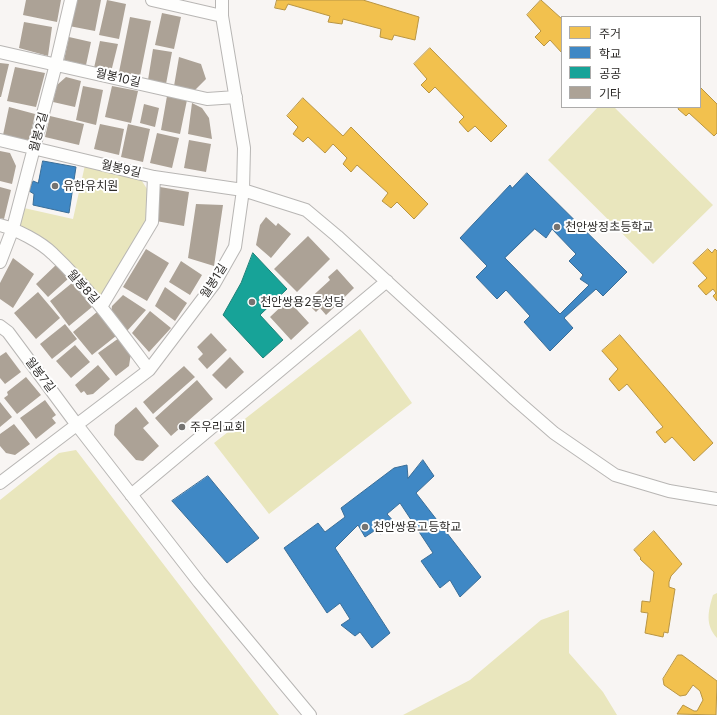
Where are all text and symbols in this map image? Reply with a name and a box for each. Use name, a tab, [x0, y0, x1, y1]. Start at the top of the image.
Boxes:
legend	[561, 16, 701, 108]
text: 주거	[599, 26, 621, 41]
text: 학교	[599, 46, 621, 61]
street label: 월봉10길	[94, 66, 142, 90]
text: 공공	[599, 66, 621, 81]
text: 기타	[599, 86, 621, 101]
street label: 월봉2길	[27, 111, 51, 153]
street label: 월봉9길	[100, 157, 142, 181]
place label: 유한유치원	[63, 179, 118, 193]
marker: 유한유치원	[50, 181, 60, 191]
place label: 천안쌍정초등학교	[565, 220, 653, 234]
marker: 천안쌍정초등학교	[552, 222, 562, 232]
street label: 월봉1길	[198, 261, 230, 301]
street label: 월봉8길	[64, 267, 102, 307]
place label: 천안쌍용2동성당	[260, 295, 345, 309]
marker: 천안쌍용2동성당	[247, 297, 257, 307]
street label: 월봉7길	[22, 355, 58, 395]
place label: 주우리교회	[190, 420, 245, 434]
marker: 주우리교회	[177, 422, 187, 432]
place label: 천안쌍용고등학교	[373, 520, 461, 534]
marker: 천안쌍용고등학교	[360, 522, 370, 532]

